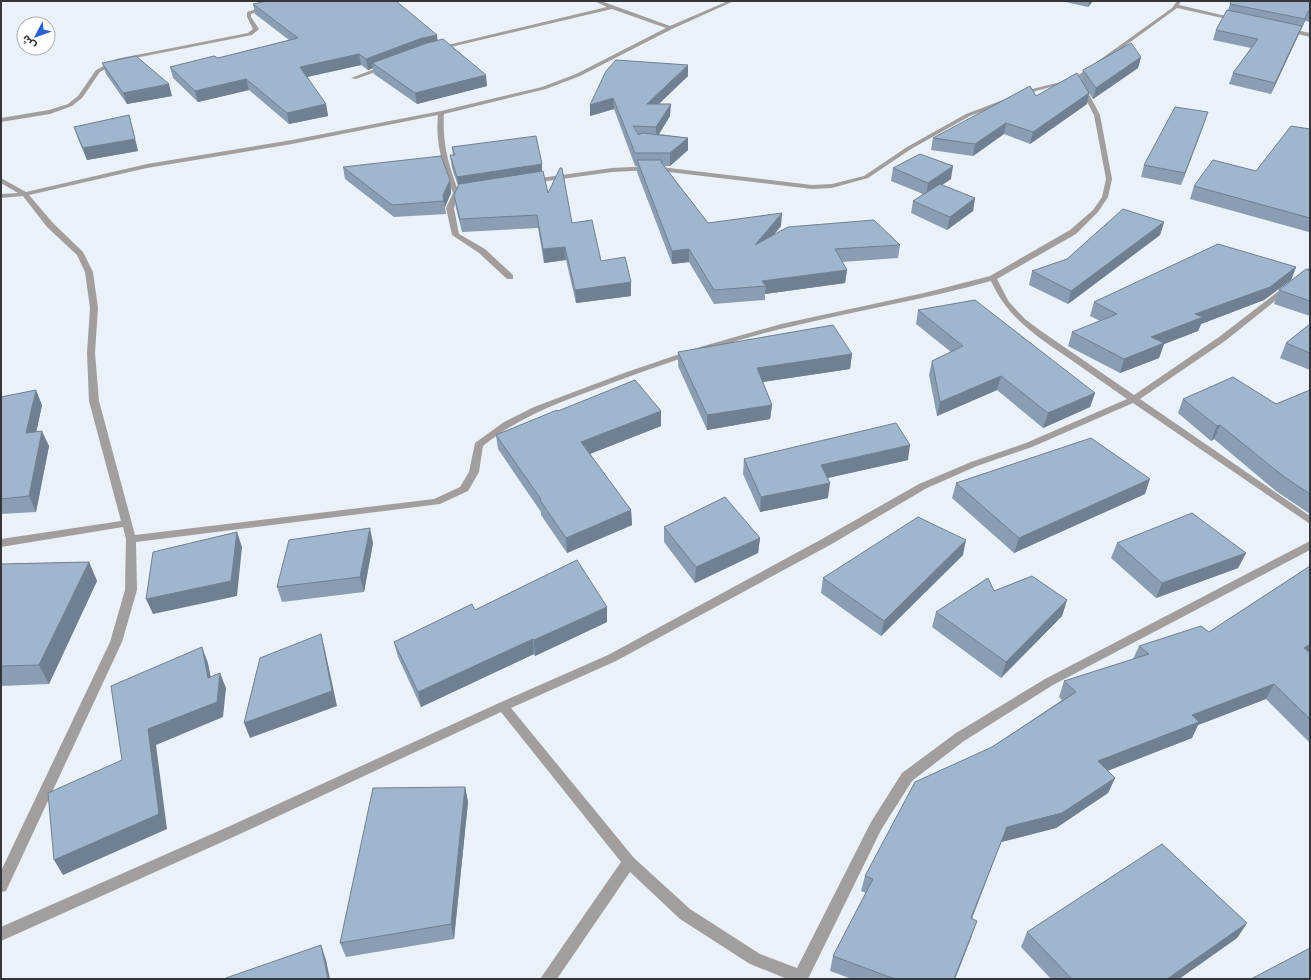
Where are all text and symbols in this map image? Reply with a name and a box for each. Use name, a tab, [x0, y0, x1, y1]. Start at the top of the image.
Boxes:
north arrow	[16, 16, 56, 56]
text: ش	[20, 32, 39, 52]

